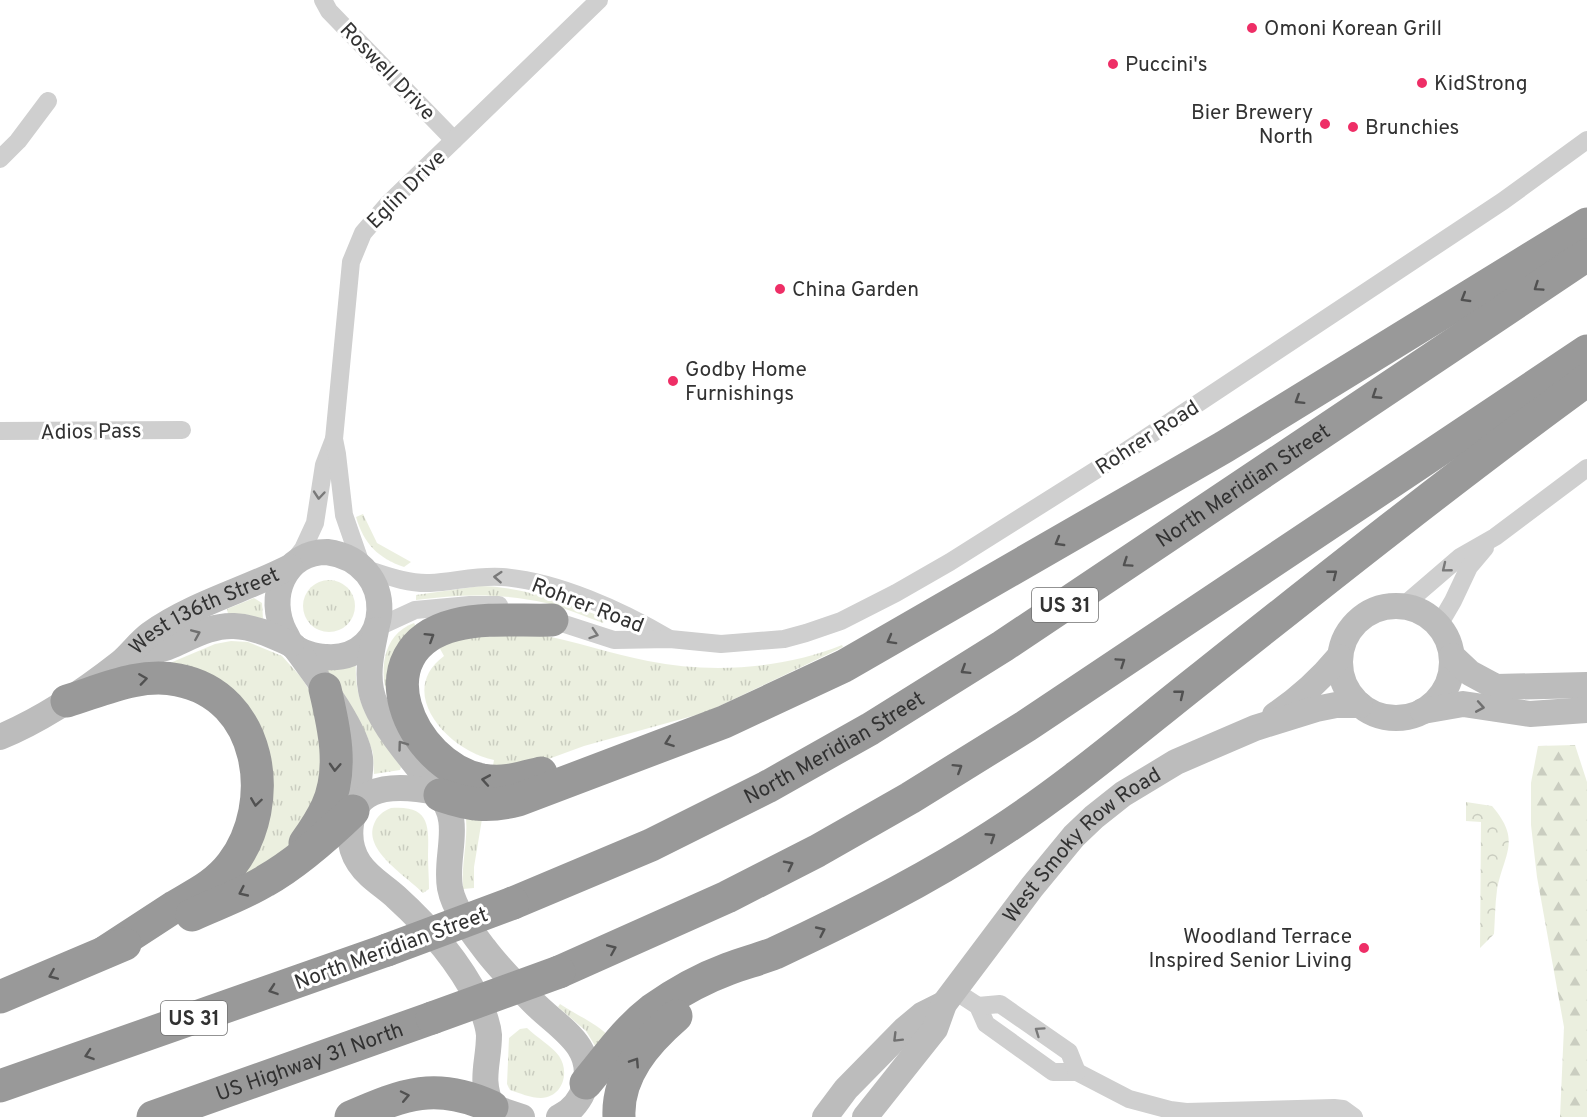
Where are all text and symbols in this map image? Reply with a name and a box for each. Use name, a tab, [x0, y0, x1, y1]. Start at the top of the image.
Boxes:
place label: Omoni Korean Grill	[1264, 16, 1442, 43]
street label: Roswell Drive	[333, 17, 441, 127]
marker: Omoni Korean Grill	[1245, 21, 1259, 35]
place label: Puccini's	[1125, 52, 1208, 79]
marker: Puccini's	[1106, 57, 1120, 71]
place label: KidStrong	[1434, 71, 1528, 98]
marker: KidStrong	[1415, 76, 1429, 90]
place label: Bier Brewery North	[1191, 100, 1313, 151]
place label: Brunchies	[1365, 115, 1459, 142]
marker: Bier Brewery North	[1318, 117, 1332, 131]
marker: Brunchies	[1346, 120, 1360, 134]
street label: Eglin Drive	[362, 145, 452, 235]
place label: China Garden	[792, 277, 919, 304]
one-way arrow	[1534, 280, 1545, 291]
marker: China Garden	[773, 282, 787, 296]
one-way arrow	[1461, 291, 1472, 302]
place label: Godby Home Furnishings	[685, 357, 807, 408]
marker: Godby Home Furnishings	[666, 374, 680, 388]
one-way arrow	[1372, 388, 1383, 399]
one-way arrow	[1295, 393, 1305, 405]
street label: Rohrer Road	[1091, 395, 1205, 482]
street label: Adios Pass	[40, 418, 142, 447]
street label: North Meridian Street	[1151, 419, 1336, 555]
one-way arrow	[313, 491, 326, 500]
one-way arrow	[1055, 535, 1065, 546]
one-way arrow	[1123, 555, 1133, 567]
one-way arrow	[1442, 561, 1453, 572]
street label: West 136th Street	[124, 562, 284, 661]
one-way arrow	[494, 570, 503, 583]
one-way arrow	[1327, 570, 1338, 581]
street label: Rohrer Road	[527, 573, 647, 640]
road number: US 31	[1032, 588, 1098, 622]
one-way arrow	[588, 627, 599, 639]
one-way arrow	[190, 629, 201, 641]
one-way arrow	[886, 633, 897, 644]
one-way arrow	[423, 634, 434, 645]
one-way arrow	[1115, 659, 1126, 670]
one-way arrow	[960, 663, 971, 674]
one-way arrow	[139, 674, 148, 686]
street label: North Meridian Street	[740, 686, 930, 811]
one-way arrow	[1174, 691, 1185, 702]
one-way arrow	[1475, 700, 1485, 713]
one-way arrow	[664, 735, 675, 748]
one-way arrow	[398, 740, 409, 751]
street label: West Smoky Row Road	[998, 762, 1167, 929]
one-way arrow	[329, 763, 342, 772]
one-way arrow	[952, 764, 962, 776]
one-way arrow	[481, 774, 490, 786]
one-way arrow	[251, 797, 263, 806]
one-way arrow	[985, 834, 996, 845]
one-way arrow	[782, 861, 793, 873]
one-way arrow	[238, 885, 249, 897]
street label: North Meridian Street	[291, 902, 492, 997]
place label: Woodland Terrace Inspired Senior Living	[1148, 924, 1352, 975]
one-way arrow	[814, 927, 825, 939]
marker: Woodland Terrace Inspired Senior Living	[1357, 941, 1371, 955]
one-way arrow	[606, 944, 617, 956]
one-way arrow	[48, 967, 59, 979]
one-way arrow	[268, 983, 279, 996]
road number: US 31	[161, 1001, 227, 1035]
street label: US Highway 31 North	[213, 1017, 407, 1109]
one-way arrow	[1034, 1027, 1045, 1038]
one-way arrow	[893, 1030, 904, 1041]
one-way arrow	[84, 1047, 95, 1060]
one-way arrow	[628, 1058, 639, 1069]
one-way arrow	[400, 1090, 410, 1103]

